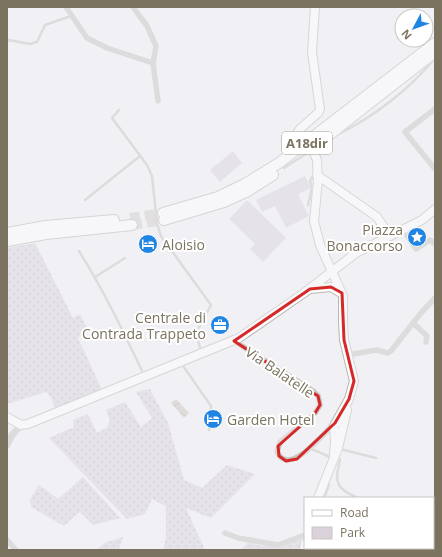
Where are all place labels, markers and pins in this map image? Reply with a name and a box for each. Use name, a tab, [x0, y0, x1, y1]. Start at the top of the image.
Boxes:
place label: Piazza Bonaccorso	[327, 220, 403, 255]
place icon: Piazza Bonaccorso	[406, 226, 428, 248]
hotel icon: Aloisio	[137, 233, 159, 255]
place label: Aloisio	[162, 235, 205, 254]
place label: Centrale di Contrada Trappeto	[82, 308, 206, 343]
office icon: Centrale di Contrada Trappeto	[209, 314, 231, 336]
hotel icon: Garden Hotel	[202, 408, 224, 430]
place label: Garden Hotel	[227, 410, 314, 429]

